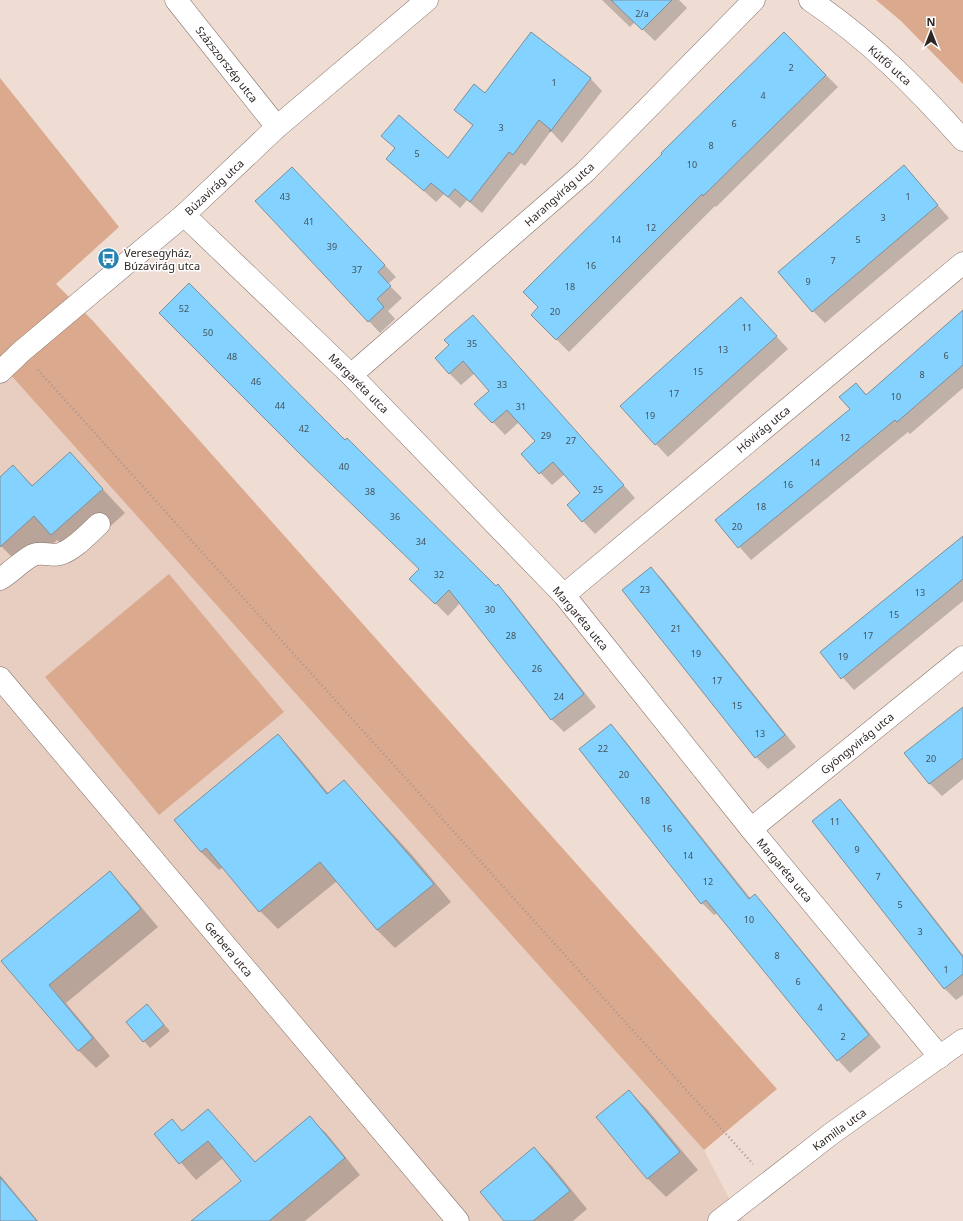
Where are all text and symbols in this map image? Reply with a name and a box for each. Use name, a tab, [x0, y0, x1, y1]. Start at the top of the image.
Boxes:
house number: 2/a	[635, 7, 649, 20]
north arrow	[911, 12, 951, 52]
text: N	[927, 14, 935, 29]
street label: Százszorszép utca	[193, 23, 261, 105]
street label: Kútfő utca	[865, 42, 915, 88]
house number: 2	[788, 61, 794, 74]
house number: 1	[551, 76, 557, 89]
house number: 4	[760, 89, 766, 102]
house number: 6	[731, 117, 737, 130]
house number: 3	[498, 121, 504, 134]
house number: 8	[708, 139, 714, 152]
house number: 5	[414, 147, 420, 160]
street label: Búzavirág utca	[181, 156, 247, 218]
house number: 10	[687, 158, 697, 171]
street label: Harangvirág utca	[521, 159, 597, 229]
house number: 43	[280, 190, 290, 203]
house number: 1	[905, 190, 911, 203]
house number: 3	[880, 211, 886, 224]
house number: 41	[304, 215, 314, 228]
house number: 12	[646, 221, 656, 234]
house number: 14	[611, 233, 621, 246]
house number: 5	[855, 233, 861, 246]
house number: 39	[327, 240, 337, 253]
bus stop icon: Veresegyház, Búzavirág utca	[95, 245, 121, 271]
place label: Veresegyház, Búzavirág utca	[124, 245, 200, 273]
house number: 7	[830, 254, 836, 267]
house number: 16	[586, 259, 596, 272]
house number: 37	[352, 263, 362, 276]
house number: 9	[805, 275, 811, 288]
house number: 18	[565, 280, 575, 293]
house number: 52	[179, 302, 189, 315]
house number: 20	[550, 305, 560, 318]
house number: 11	[742, 321, 752, 334]
house number: 50	[203, 326, 213, 339]
house number: 35	[467, 337, 477, 350]
house number: 13	[718, 343, 728, 356]
house number: 6	[943, 349, 949, 362]
house number: 48	[227, 350, 237, 363]
street label: Margaréta utca	[326, 350, 392, 416]
house number: 15	[693, 365, 703, 378]
house number: 8	[919, 368, 925, 381]
house number: 46	[251, 375, 261, 388]
house number: 33	[497, 378, 507, 391]
house number: 17	[669, 387, 679, 400]
house number: 10	[891, 390, 901, 403]
house number: 44	[275, 399, 285, 412]
house number: 31	[516, 400, 526, 413]
street label: Hóvirág utca	[733, 402, 793, 456]
house number: 19	[645, 409, 655, 422]
house number: 42	[299, 422, 309, 435]
house number: 29	[541, 429, 551, 442]
house number: 12	[840, 431, 850, 444]
house number: 27	[566, 434, 576, 447]
house number: 14	[810, 456, 820, 469]
house number: 40	[339, 460, 349, 473]
house number: 16	[783, 478, 793, 491]
house number: 25	[593, 483, 603, 496]
house number: 38	[365, 485, 375, 498]
house number: 18	[756, 500, 766, 513]
house number: 36	[390, 510, 400, 523]
house number: 20	[732, 520, 742, 533]
house number: 34	[416, 535, 426, 548]
house number: 32	[434, 568, 444, 581]
street label: Margaréta utca	[550, 583, 612, 653]
house number: 23	[640, 583, 650, 596]
house number: 13	[915, 586, 925, 599]
house number: 30	[485, 603, 495, 616]
house number: 15	[889, 608, 899, 621]
house number: 21	[671, 622, 681, 635]
house number: 28	[506, 629, 516, 642]
house number: 17	[863, 629, 873, 642]
house number: 19	[691, 647, 701, 660]
house number: 19	[838, 650, 848, 663]
house number: 26	[532, 662, 542, 675]
house number: 17	[712, 674, 722, 687]
house number: 24	[554, 690, 564, 703]
house number: 15	[732, 699, 742, 712]
street label: Gyöngyvirág utca	[817, 709, 897, 777]
house number: 13	[755, 727, 765, 740]
house number: 22	[598, 742, 608, 755]
house number: 20	[926, 752, 936, 765]
house number: 20	[619, 768, 629, 781]
house number: 18	[640, 794, 650, 807]
house number: 11	[830, 815, 840, 828]
house number: 16	[662, 822, 672, 835]
street label: Margaréta utca	[754, 835, 816, 905]
house number: 9	[854, 843, 860, 856]
house number: 14	[683, 849, 693, 862]
house number: 7	[875, 870, 881, 883]
house number: 12	[703, 875, 713, 888]
house number: 5	[897, 898, 903, 911]
house number: 10	[744, 913, 754, 926]
street label: Gerbera utca	[202, 918, 256, 980]
house number: 3	[917, 925, 923, 938]
house number: 8	[774, 949, 780, 962]
house number: 1	[943, 963, 949, 976]
house number: 6	[795, 975, 801, 988]
house number: 4	[817, 1001, 823, 1014]
house number: 2	[840, 1030, 846, 1043]
street label: Kamilla utca	[809, 1104, 869, 1154]

